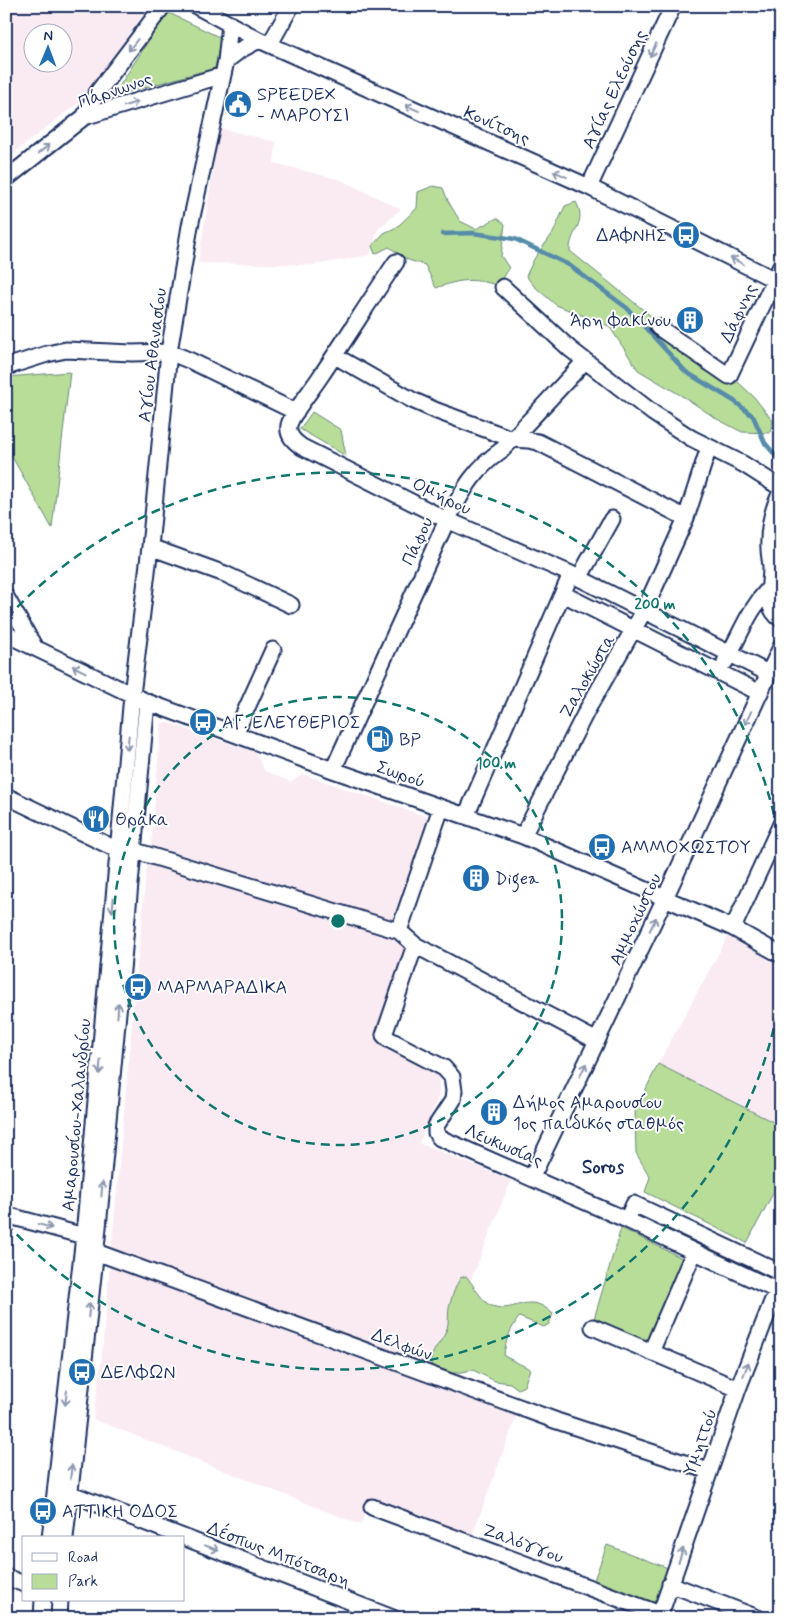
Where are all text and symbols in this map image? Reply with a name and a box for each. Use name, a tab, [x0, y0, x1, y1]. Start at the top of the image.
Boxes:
north arrow	[22, 22, 72, 72]
street label: Αγίας Ελεούσης	[577, 26, 653, 153]
text: N	[43, 27, 53, 45]
one-way arrow	[128, 38, 139, 51]
one-way arrow	[648, 43, 658, 58]
street label: Πάρνωνος	[75, 67, 156, 115]
place label: SPEEDEX - ΜΑΡΟΥΣΙ	[257, 83, 350, 128]
public building icon: SPEEDEX - ΜΑΡΟΥΣΙ	[223, 89, 253, 119]
one-way arrow	[123, 98, 139, 108]
street label: Κονίτσης	[460, 101, 534, 151]
one-way arrow	[405, 102, 420, 112]
one-way arrow	[38, 144, 51, 155]
one-way arrow	[553, 168, 568, 178]
bus stop icon: ΔΑΦΝΗΣ	[671, 220, 701, 250]
place label: ΔΑΦΝΗΣ	[596, 224, 667, 248]
one-way arrow	[730, 256, 745, 265]
street label: Δάφνης	[715, 280, 763, 347]
street label: Αγίου Αθανασίου	[133, 287, 173, 424]
building icon: Άρη Φακίνου	[675, 305, 705, 335]
place label: Άρη Φακίνου	[570, 309, 671, 333]
street label: Ομήρου	[408, 472, 475, 521]
street label: Πάφου	[396, 513, 440, 570]
text: 200 m	[635, 595, 676, 615]
street label: Ζαλοκώστα	[554, 630, 621, 723]
one-way arrow	[72, 664, 87, 673]
bus stop icon: ΑΓ. ΕΛΕΥΘΕΡΙΟΣ	[188, 707, 218, 737]
one-way arrow	[743, 710, 753, 725]
place label: ΑΓ. ΕΛΕΥΘΕΡΙΟΣ	[222, 711, 361, 735]
fuel station icon: BP	[365, 724, 395, 754]
place label: BP	[399, 728, 421, 752]
one-way arrow	[123, 735, 133, 751]
text: 100 m	[476, 754, 516, 774]
street label: Σωρού	[373, 755, 428, 794]
restaurant icon: Θράκα	[81, 804, 111, 834]
place label: Θράκα	[115, 808, 168, 832]
bus stop icon: ΑΜΜΟΧΩΣΤΟΥ	[587, 832, 617, 862]
place label: ΑΜΜΟΧΩΣΤΟΥ	[621, 836, 751, 860]
building icon: Digea	[461, 863, 491, 893]
place label: Digea	[495, 867, 539, 893]
street label: Αμμοχώστου	[604, 869, 668, 969]
one-way arrow	[109, 897, 118, 913]
centre of rings	[329, 912, 347, 930]
one-way arrow	[649, 917, 658, 932]
bus stop icon: ΜΑΡΜΑΡΑΔΙΚΑ	[123, 972, 153, 1002]
place label: ΜΑΡΜΑΡΑΔΙΚΑ	[157, 976, 287, 1000]
one-way arrow	[113, 1002, 122, 1018]
street label: Αμαρουσίου-Χαλανδρίου	[57, 1018, 97, 1213]
one-way arrow	[95, 1059, 104, 1075]
one-way arrow	[579, 1063, 588, 1078]
place label: Δήμος Αμαρουσίου 1ος παιδικός σταθμός	[513, 1091, 684, 1136]
building icon: Δήμος Αμαρουσίου 1ος παιδικός σταθμός	[479, 1097, 509, 1127]
street label: Λευκωσίας	[461, 1119, 547, 1173]
district label: Soros	[582, 1155, 625, 1180]
one-way arrow	[97, 1182, 106, 1198]
one-way arrow	[37, 1222, 53, 1231]
one-way arrow	[84, 1303, 94, 1319]
street label: Δελφών	[368, 1323, 435, 1367]
bus stop icon: ΔΕΛΦΩΝ	[67, 1357, 97, 1387]
place label: ΔΕΛΦΩΝ	[101, 1361, 176, 1385]
one-way arrow	[742, 1361, 751, 1377]
one-way arrow	[61, 1390, 71, 1406]
street label: Υμηττού	[678, 1406, 724, 1479]
one-way arrow	[66, 1464, 76, 1480]
bus stop icon: ΑΤΤΙΚΗ ΟΔΟΣ	[28, 1496, 58, 1526]
place label: ΑΤΤΙΚΗ ΟΔΟΣ	[62, 1500, 178, 1524]
street label: Δέσπως Μπότσαρη	[203, 1516, 354, 1593]
street label: Ζαλόγγου	[479, 1518, 567, 1570]
legend	[22, 1536, 185, 1602]
one-way arrow	[204, 1544, 220, 1553]
one-way arrow	[676, 1547, 686, 1563]
text: Road	[68, 1548, 98, 1568]
text: Park	[68, 1572, 98, 1592]

